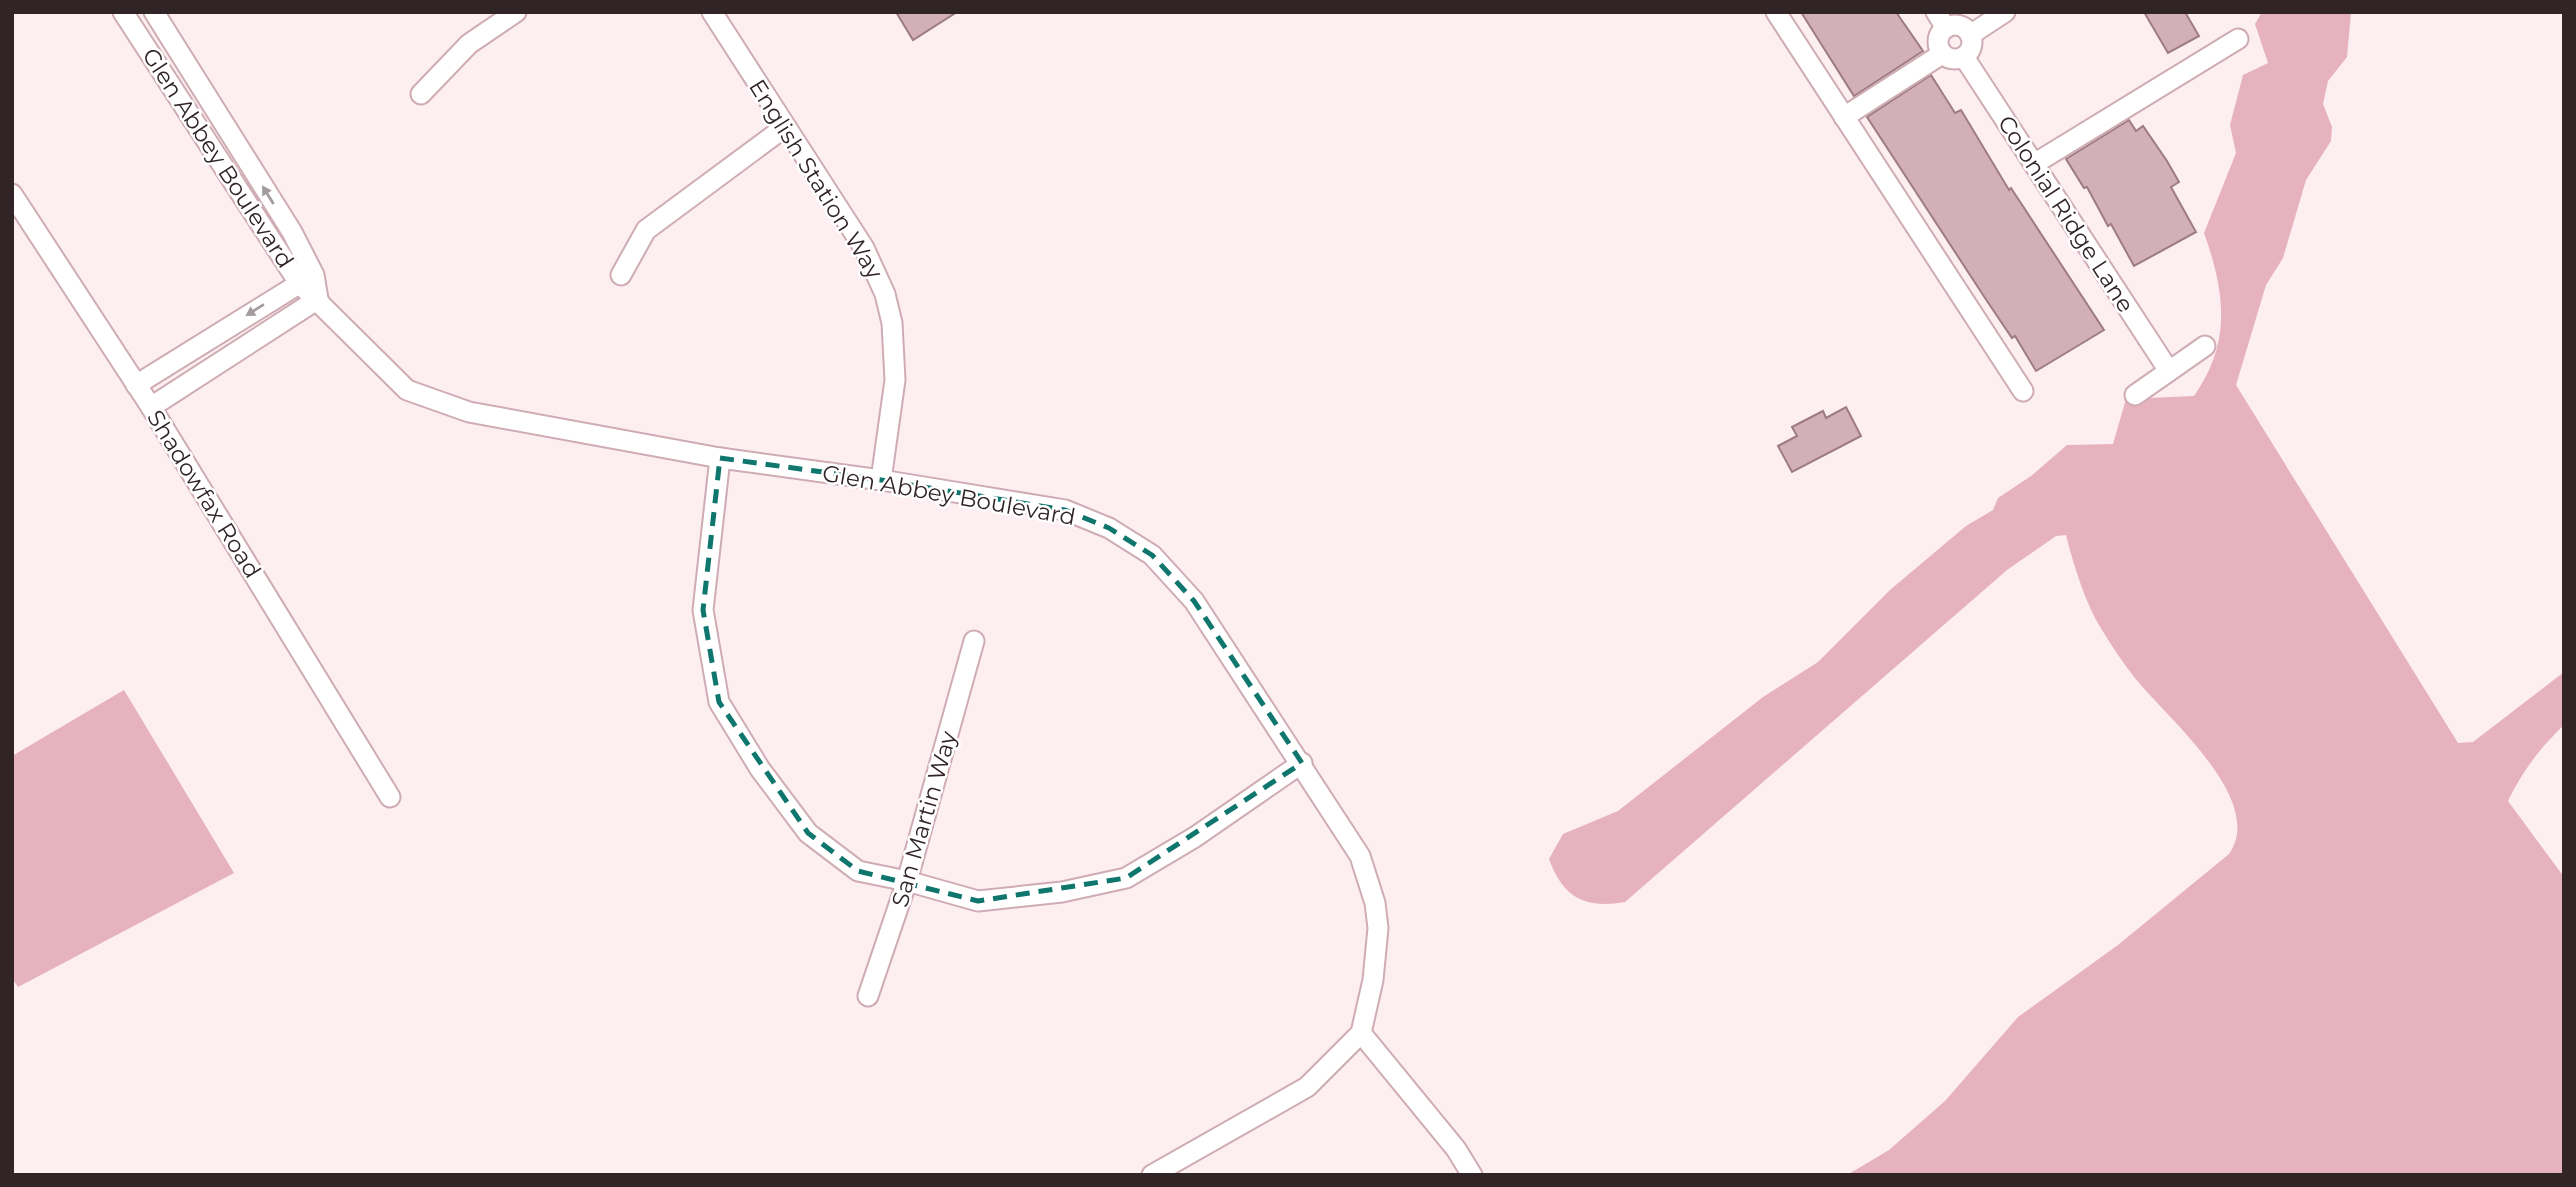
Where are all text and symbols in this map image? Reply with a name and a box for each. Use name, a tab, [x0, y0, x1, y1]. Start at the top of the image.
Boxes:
street label: Glen Abbey Boulevard	[136, 43, 300, 273]
street label: English Station Way	[743, 74, 889, 284]
street label: Colonial Ridge Lane	[1992, 110, 2140, 318]
one-way arrow	[262, 185, 275, 204]
one-way arrow	[246, 304, 265, 317]
street label: Shadowfax Road	[141, 405, 267, 583]
street label: Glen Abbey Boulevard	[820, 459, 1078, 531]
street label: San Martin Way	[886, 727, 963, 910]

